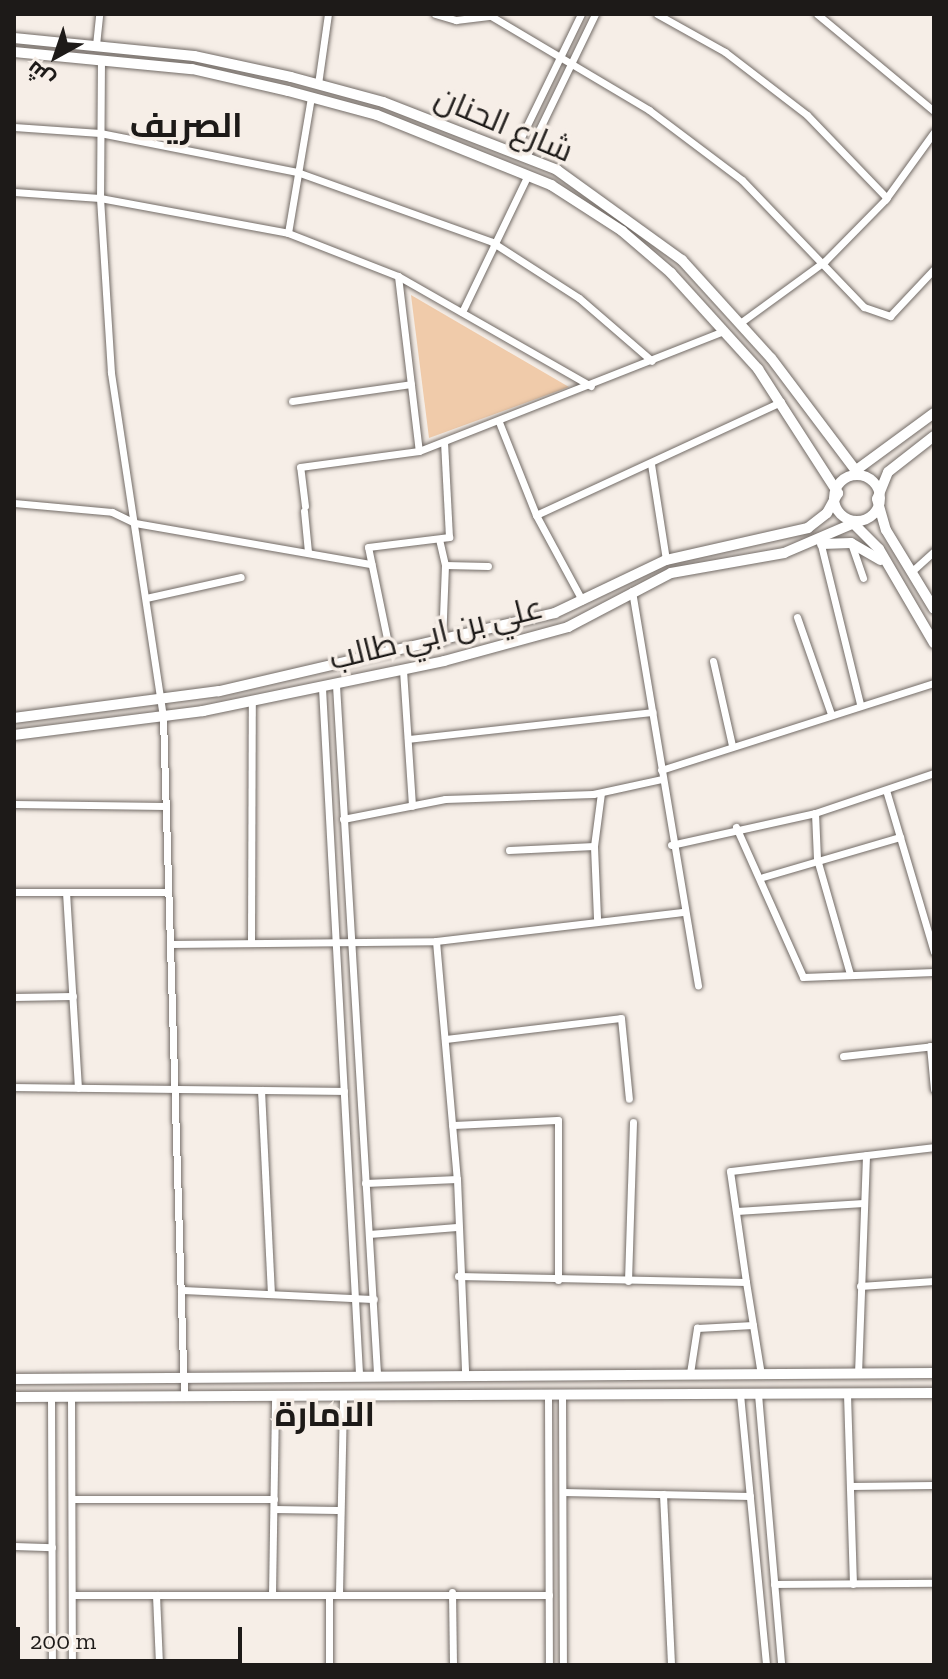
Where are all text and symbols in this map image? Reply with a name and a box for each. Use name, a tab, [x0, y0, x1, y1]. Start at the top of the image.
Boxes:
north arrow	[16, 16, 96, 96]
text: ش	[21, 55, 60, 94]
street label: شارع الحنان	[429, 78, 579, 170]
district label: الصريف	[129, 106, 243, 146]
street label: علي بن ابي طالب	[325, 588, 547, 678]
district label: الامارة	[275, 1395, 375, 1435]
scale bar	[20, 1611, 246, 1661]
text: 200 m	[30, 1626, 96, 1655]

